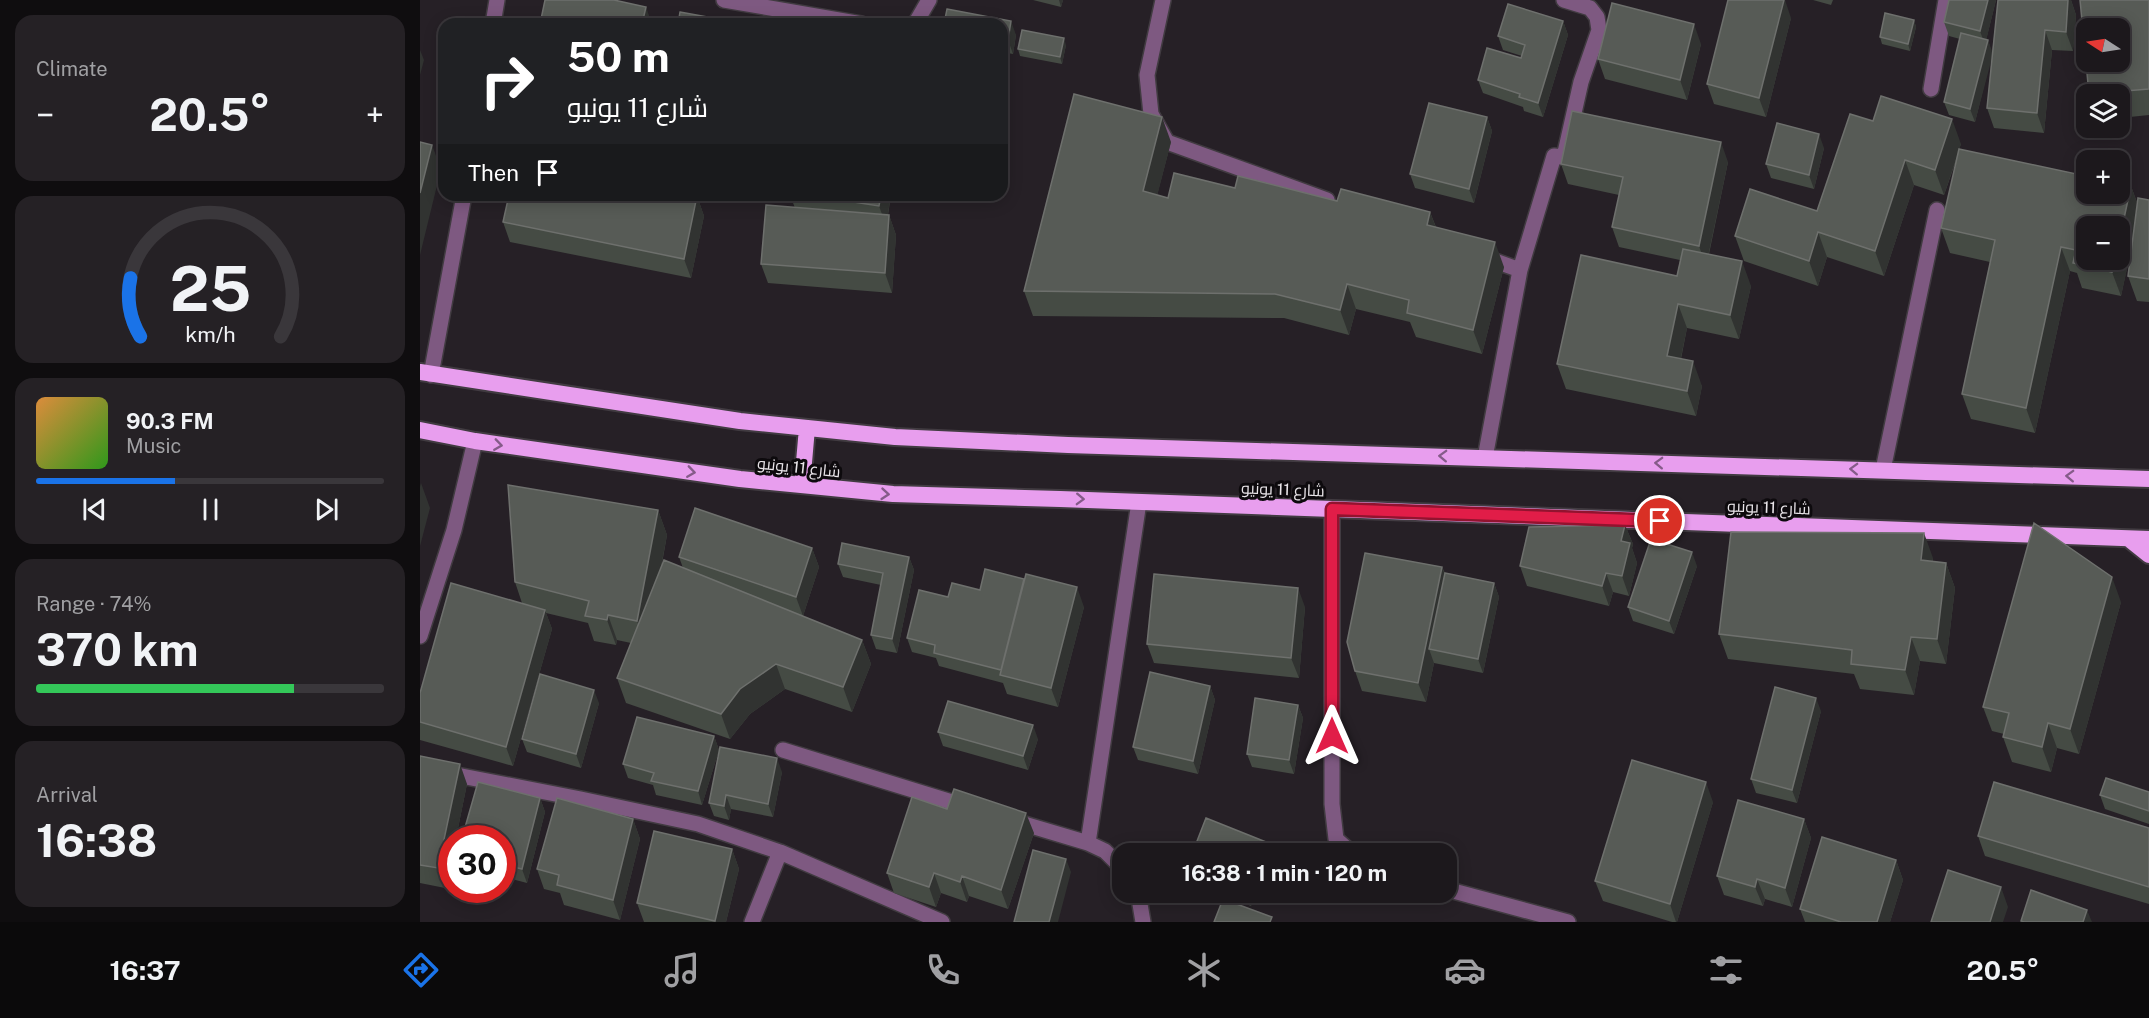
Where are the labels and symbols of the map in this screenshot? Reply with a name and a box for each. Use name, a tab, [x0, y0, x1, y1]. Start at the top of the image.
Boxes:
north arrow	[2076, 18, 2130, 72]
one-way arrow	[493, 438, 503, 450]
one-way arrow	[1438, 450, 1447, 463]
street label: شارع 11 يونيو	[756, 454, 841, 483]
one-way arrow	[1654, 457, 1663, 470]
one-way arrow	[1849, 463, 1858, 476]
one-way arrow	[687, 466, 696, 478]
one-way arrow	[2065, 470, 2074, 482]
street label: شارع 11 يونيو	[1241, 479, 1325, 502]
one-way arrow	[880, 487, 889, 500]
one-way arrow	[1075, 493, 1084, 506]
pin	[1634, 495, 1685, 546]
street label: شارع 11 يونيو	[1727, 497, 1811, 520]
position arrow	[1300, 704, 1364, 768]
speed limit sign: 30	[438, 825, 516, 903]

